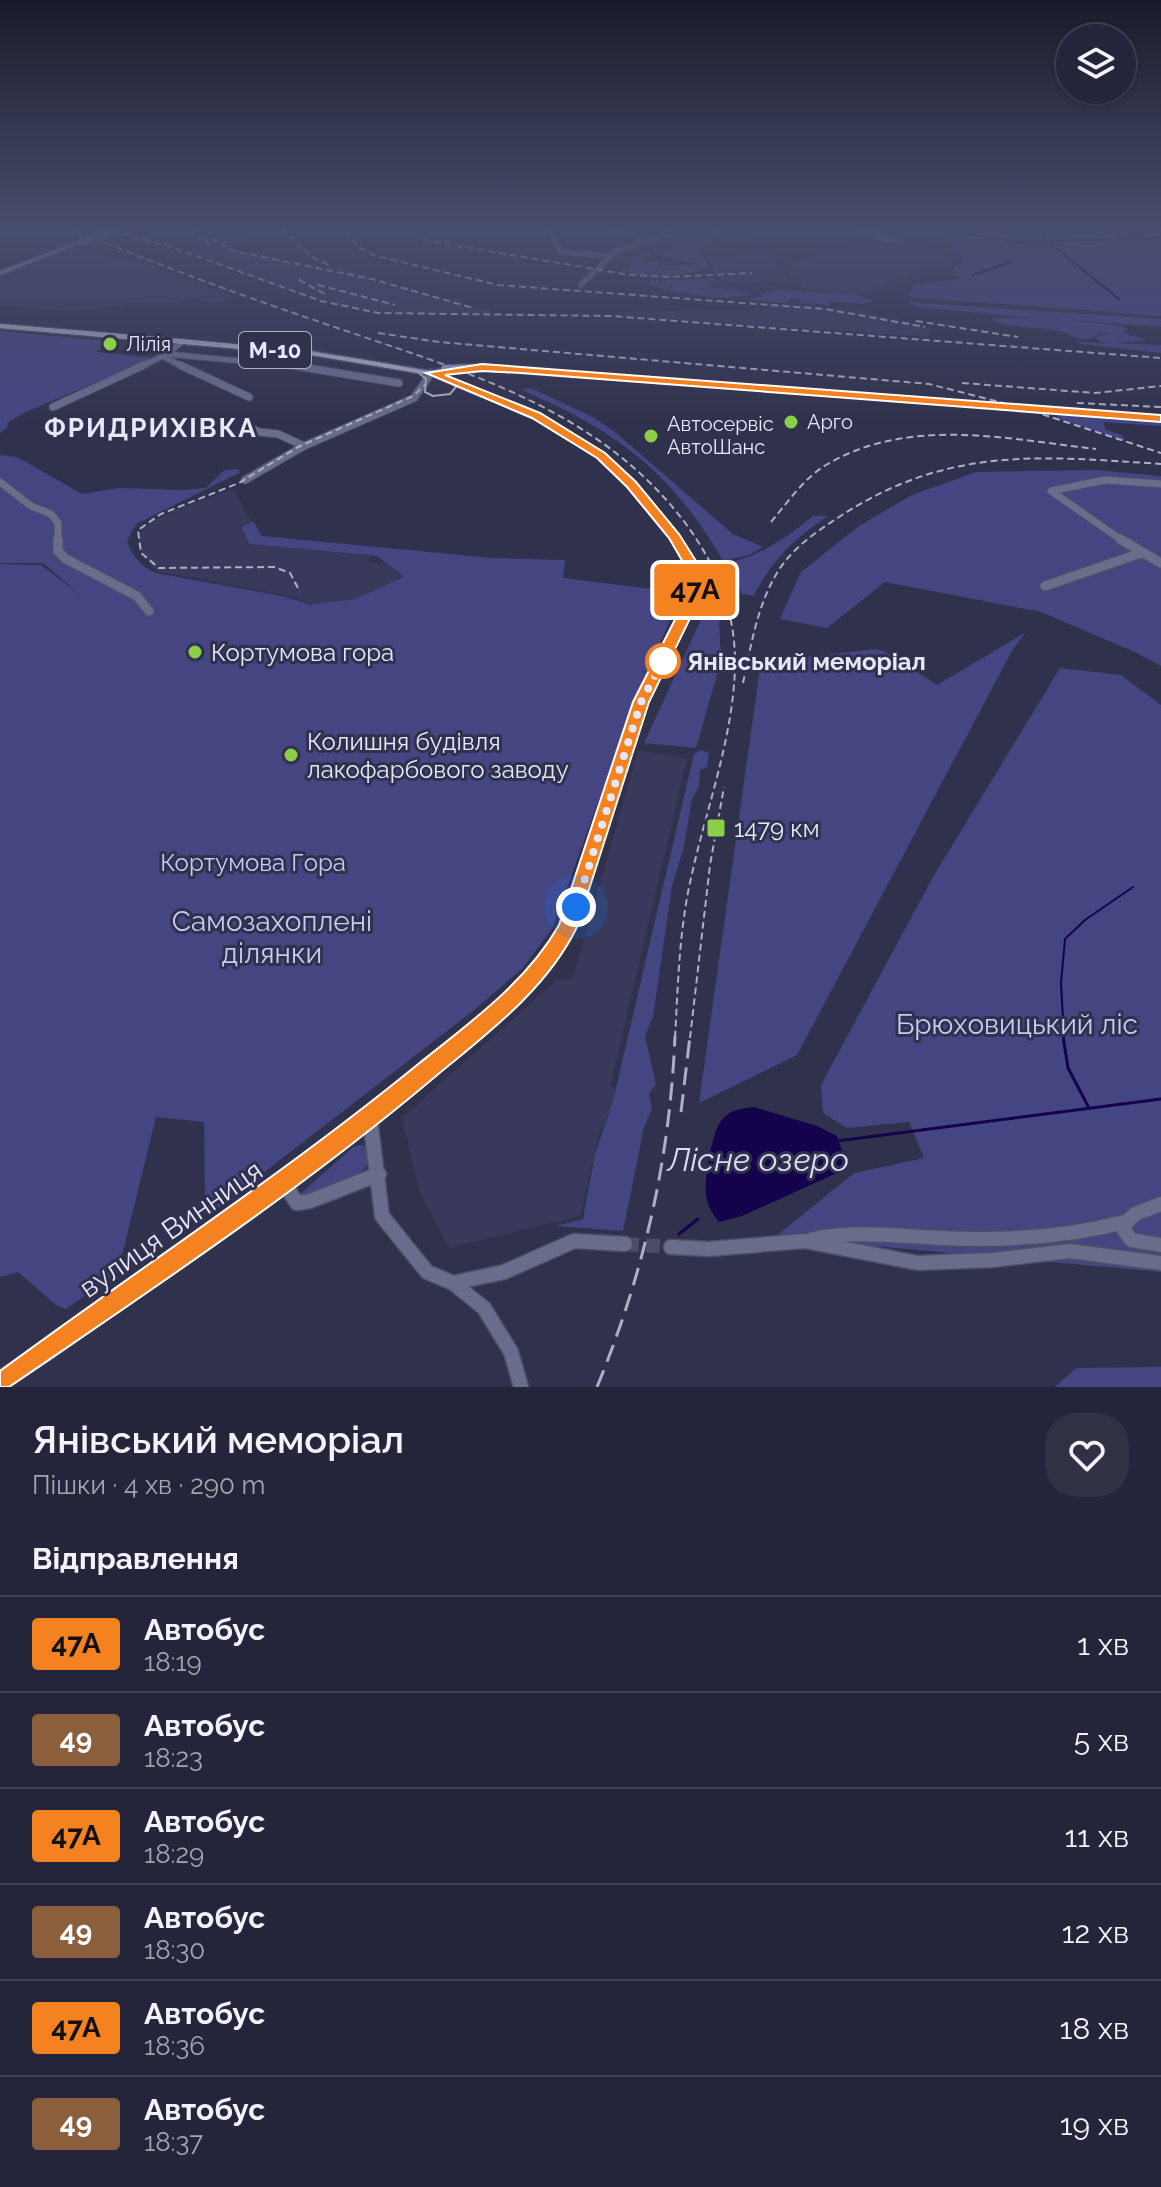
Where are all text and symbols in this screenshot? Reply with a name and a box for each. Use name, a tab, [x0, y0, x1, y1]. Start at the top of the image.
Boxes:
map controls	[1056, 24, 1136, 104]
button: layers	[1056, 24, 1136, 104]
place label: Лілія	[126, 332, 171, 356]
road number: М-10	[239, 332, 311, 368]
marker: Лілія	[101, 335, 119, 353]
place label: Арго	[807, 410, 853, 434]
place label: Автосервіс АвтоШанс	[667, 412, 774, 459]
district label: ФРИДРИХІВКА	[44, 413, 258, 443]
marker: Арго	[782, 413, 800, 431]
marker: Автосервіс АвтоШанс	[642, 427, 660, 445]
line badge: 47А	[649, 564, 741, 616]
text: 47А	[670, 573, 720, 606]
place label: Кортумова гора	[211, 638, 394, 667]
marker: Кортумова гора	[186, 643, 204, 661]
marker: Янівський меморіал	[646, 644, 680, 678]
place label: Янівський меморіал	[687, 647, 926, 676]
place label: Колишня будівля лакофарбового заводу	[307, 727, 569, 784]
marker: Колишня будівля лакофарбового заводу	[282, 746, 300, 764]
place label: 1479 км	[734, 814, 820, 843]
marker: 1479 км	[705, 817, 727, 839]
park label: Кортумова Гора	[160, 848, 346, 877]
your location	[556, 887, 596, 927]
park label: Самозахоплені ділянки	[172, 905, 372, 970]
park label: Брюховицький ліс	[896, 1008, 1138, 1041]
water label: Лісне озеро	[666, 1141, 849, 1178]
street label: вулиця Винниця	[73, 1154, 269, 1304]
button: heart	[1045, 1413, 1129, 1497]
text: Янівський меморіал	[32, 1417, 404, 1462]
text: Пішки · 4 хв · 290 m	[32, 1470, 265, 1500]
text: Відправлення	[32, 1541, 239, 1576]
text: Автобус	[144, 1612, 265, 1647]
text: 47А	[51, 1627, 101, 1660]
text: 1 хв	[1077, 1627, 1129, 1662]
text: 18:19	[144, 1647, 202, 1677]
text: Автобус	[144, 1708, 265, 1743]
text: 49	[60, 1723, 92, 1756]
text: 5 хв	[1074, 1723, 1129, 1758]
text: 18:23	[144, 1743, 203, 1773]
text: Автобус	[144, 1804, 265, 1839]
text: 47А	[51, 1819, 101, 1852]
text: 11 хв	[1065, 1819, 1129, 1854]
text: 18:29	[144, 1839, 204, 1869]
text: Автобус	[144, 1900, 265, 1935]
text: 49	[60, 1915, 92, 1948]
text: 12 хв	[1062, 1915, 1129, 1950]
text: 18:30	[144, 1935, 205, 1965]
text: Автобус	[144, 1996, 265, 2031]
text: 47А	[51, 2011, 101, 2044]
text: 18 хв	[1060, 2011, 1129, 2046]
text: 18:36	[144, 2031, 205, 2061]
text: Автобус	[144, 2092, 265, 2127]
text: 49	[60, 2107, 92, 2140]
text: 19 хв	[1060, 2107, 1129, 2142]
text: 18:37	[144, 2127, 203, 2157]

